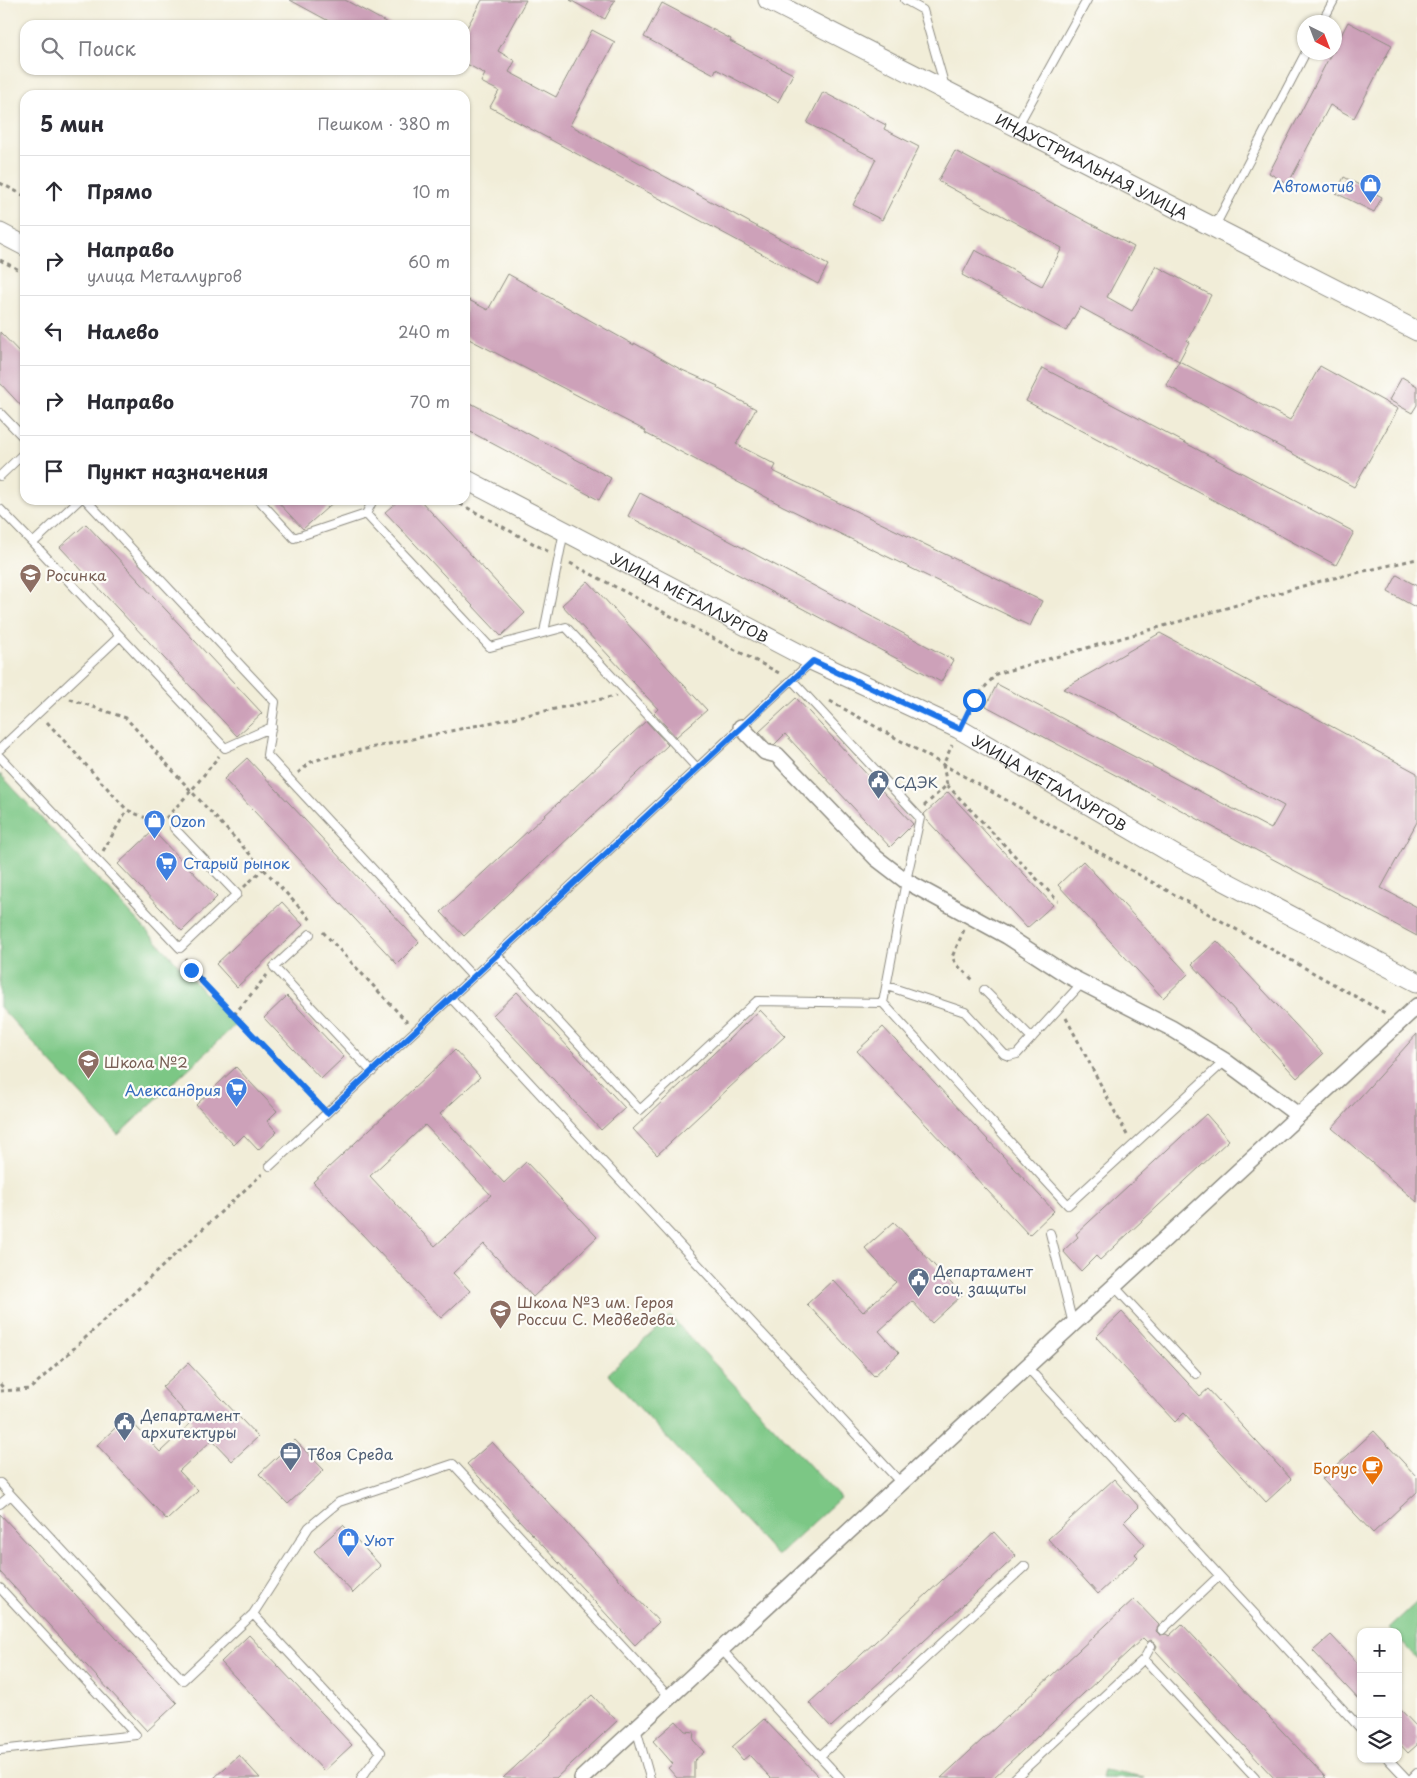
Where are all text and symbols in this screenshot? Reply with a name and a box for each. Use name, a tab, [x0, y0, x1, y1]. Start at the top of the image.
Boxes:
north arrow	[1297, 15, 1342, 60]
search box	[20, 20, 470, 75]
icon: search	[38, 34, 66, 62]
text: Поиск	[78, 34, 136, 62]
text: 5 мин	[40, 107, 104, 139]
street label: ИНДУСТРИАЛЬНАЯ УЛИЦА	[992, 107, 1193, 224]
text: Пешком · 380 m	[317, 111, 450, 135]
shop icon: Автомотив	[1358, 173, 1382, 204]
place label: Автомотив	[1273, 174, 1354, 197]
icon: ahead	[40, 177, 68, 205]
text: Прямо	[87, 177, 152, 205]
text: 10 m	[413, 179, 450, 203]
text: Направо	[87, 235, 174, 263]
icon: right	[40, 247, 68, 275]
text: 60 m	[408, 249, 450, 273]
text: улица Металлургов	[87, 263, 242, 287]
icon: left	[40, 317, 68, 345]
text: Налево	[87, 317, 159, 345]
text: 240 m	[398, 319, 450, 343]
icon: right	[40, 387, 68, 415]
text: Направо	[87, 387, 174, 415]
text: 70 m	[410, 389, 450, 413]
icon: arrive	[40, 457, 68, 485]
text: Пункт назначения	[87, 457, 268, 485]
street label: УЛИЦА МЕТАЛЛУРГОВ	[607, 546, 773, 648]
school or university icon: Росинка	[18, 562, 42, 593]
place label: Росинка	[46, 563, 107, 586]
route start	[963, 689, 986, 712]
street label: УЛИЦА МЕТАЛЛУРГОВ	[968, 728, 1132, 836]
public building icon: СДЭК	[866, 769, 890, 800]
place label: СДЭК	[894, 770, 938, 793]
shop icon: Ozon	[142, 808, 166, 839]
place label: Ozon	[170, 809, 206, 832]
supermarket icon: Старый рынок	[155, 850, 179, 881]
place label: Старый рынок	[183, 851, 290, 874]
route end	[180, 959, 203, 982]
school or university icon: Школа №2	[76, 1049, 100, 1080]
place label: Школа №2	[104, 1050, 188, 1073]
supermarket icon: Александрия	[225, 1077, 249, 1108]
place label: Александрия	[125, 1078, 221, 1101]
place label: Департамент соц. защиты	[933, 1259, 1034, 1299]
public building icon: Департамент соц. защиты	[906, 1267, 930, 1298]
place label: Школа №3 им. Героя России С. Медведева	[517, 1290, 675, 1330]
school or university icon: Школа №3 им. Героя России С. Медведева	[489, 1298, 513, 1329]
place label: Департамент архитектуры	[140, 1403, 241, 1443]
public building icon: Департамент архитектуры	[113, 1411, 137, 1442]
office icon: Твоя Среда	[279, 1441, 303, 1472]
place label: Твоя Среда	[307, 1442, 394, 1465]
cafe icon: Борус	[1361, 1455, 1385, 1486]
place label: Борус	[1313, 1456, 1357, 1479]
shop icon: Уют	[336, 1527, 360, 1558]
place label: Уют	[364, 1528, 395, 1551]
map controls	[1357, 1628, 1402, 1763]
button: +	[1357, 1628, 1402, 1673]
button: −	[1357, 1673, 1402, 1718]
button: layers	[1357, 1718, 1402, 1763]

